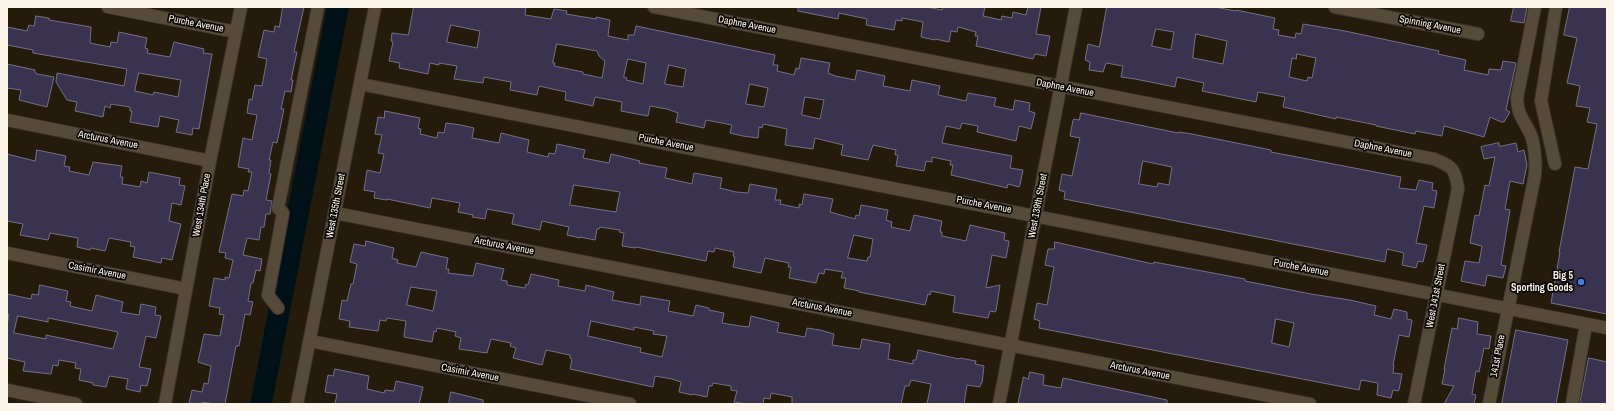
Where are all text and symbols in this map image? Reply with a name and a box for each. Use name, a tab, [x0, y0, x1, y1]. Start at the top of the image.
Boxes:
street label: Purche Avenue	[167, 13, 225, 35]
street label: Spinning Avenue	[1398, 13, 1462, 37]
street label: Daphne Avenue	[717, 14, 777, 36]
street label: Daphne Avenue	[1035, 77, 1095, 99]
street label: Arcturus Avenue	[77, 128, 139, 152]
street label: Purche Avenue	[637, 132, 695, 154]
street label: Daphne Avenue	[1353, 138, 1413, 160]
street label: West 134th Place	[191, 172, 213, 238]
street label: West 135th Street	[324, 173, 348, 239]
street label: West 139th Street	[1026, 173, 1050, 239]
street label: Purche Avenue	[955, 194, 1013, 216]
street label: Arcturus Avenue	[473, 234, 535, 258]
street label: Purche Avenue	[1272, 257, 1330, 279]
street label: Casimir Avenue	[67, 260, 127, 282]
street label: West 141st Street	[1424, 263, 1448, 329]
place label: Big 5 Sporting Goods	[1511, 270, 1573, 294]
marker: Big 5 Sporting Goods	[1576, 277, 1586, 287]
street label: Arcturus Avenue	[791, 296, 853, 320]
street label: 141st Place	[1488, 334, 1508, 378]
street label: Arcturus Avenue	[1109, 359, 1171, 383]
street label: Casimir Avenue	[440, 362, 500, 384]

